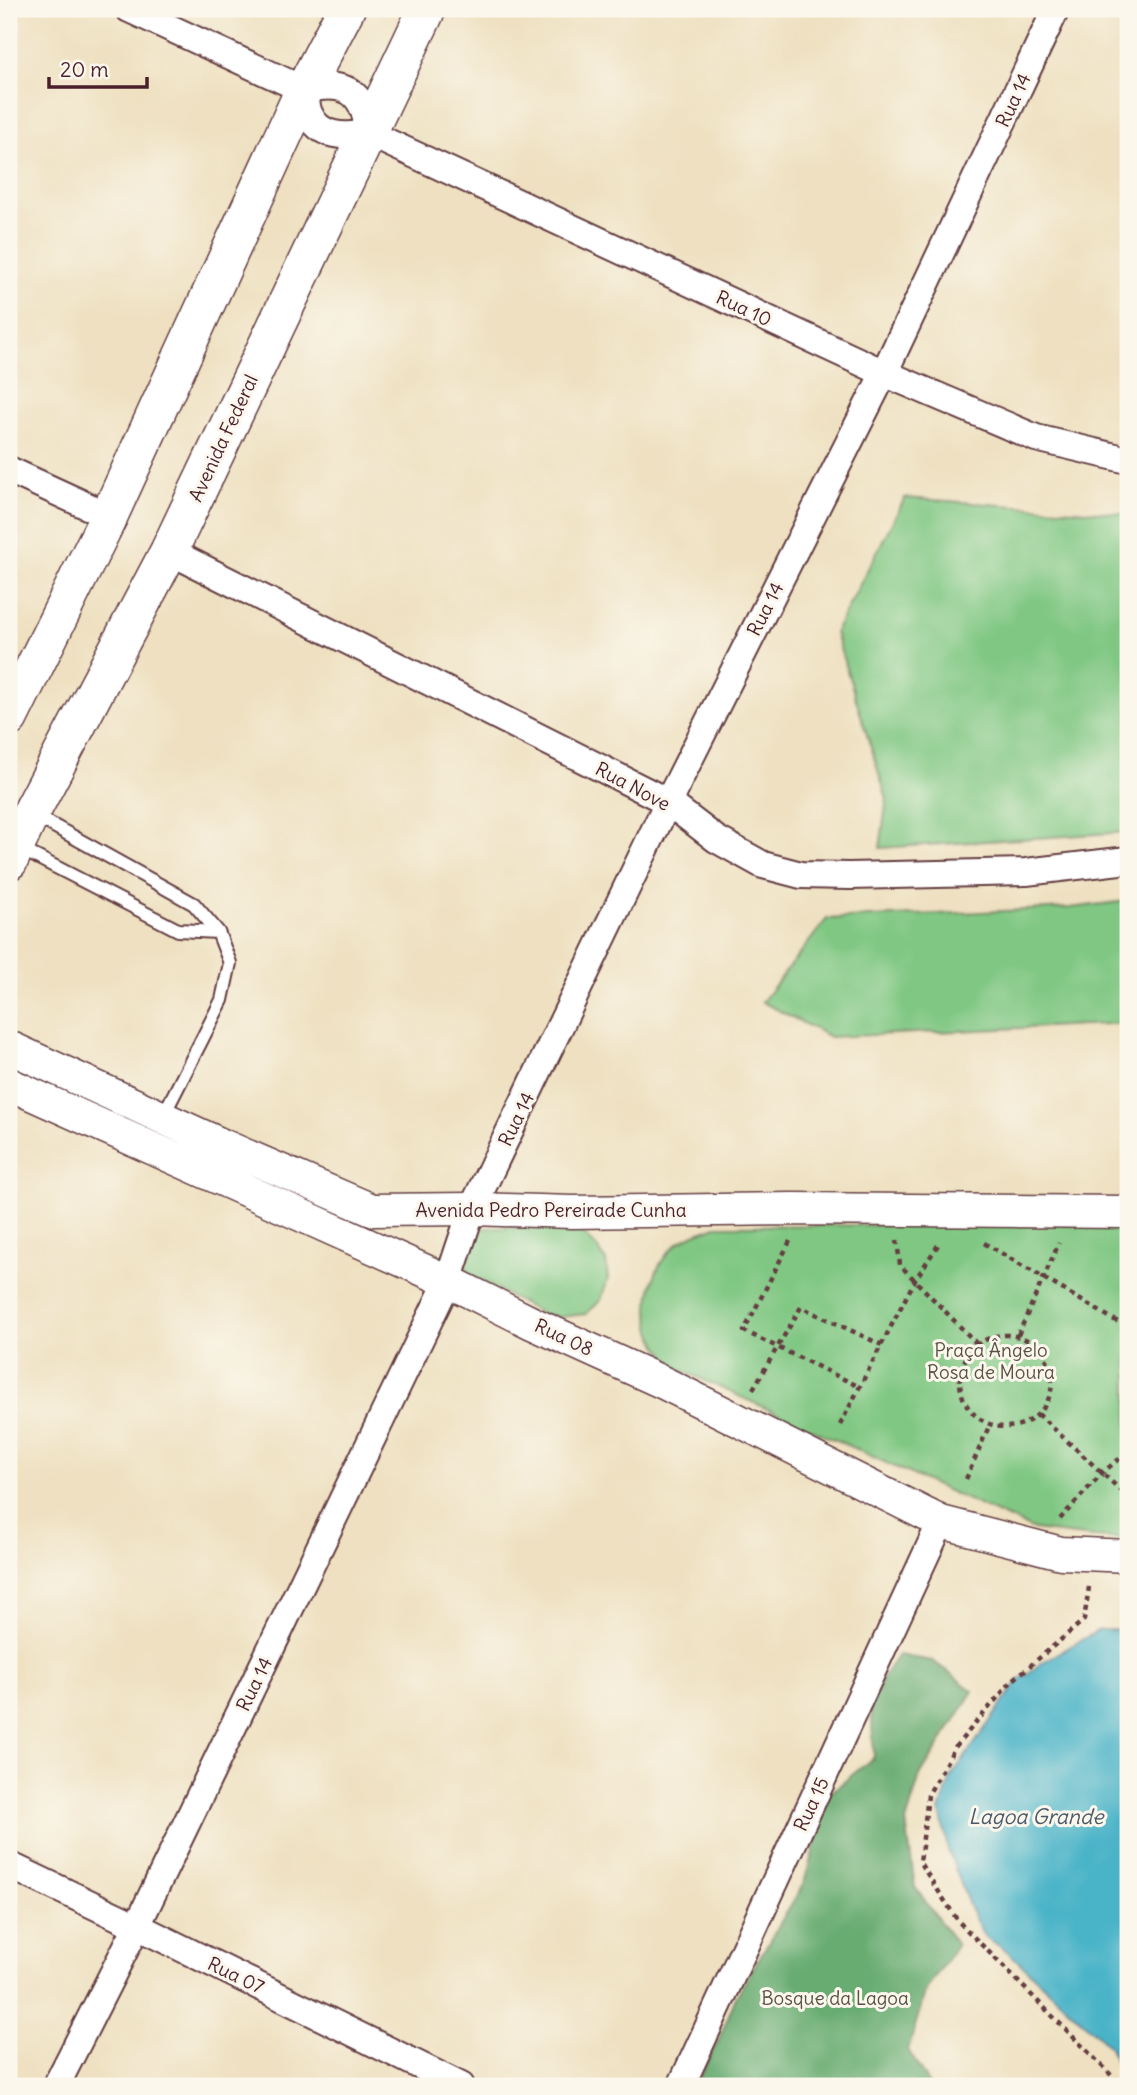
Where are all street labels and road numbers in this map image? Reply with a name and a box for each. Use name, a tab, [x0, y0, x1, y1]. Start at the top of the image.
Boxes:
street label: Rua 14	[990, 69, 1036, 131]
street label: Rua 10	[712, 285, 776, 331]
street label: Avenida Federal	[183, 371, 263, 505]
street label: Rua 14	[741, 578, 789, 640]
street label: Rua Nove	[591, 756, 675, 816]
street label: Rua 14	[493, 1088, 539, 1150]
street label: Avenida Pedro Pereirade Cunha	[415, 1198, 687, 1222]
street label: Rua 08	[531, 1313, 597, 1361]
street label: Rua 14	[231, 1653, 277, 1715]
street label: Rua 15	[788, 1773, 834, 1835]
street label: Rua 07	[204, 1951, 268, 1999]

